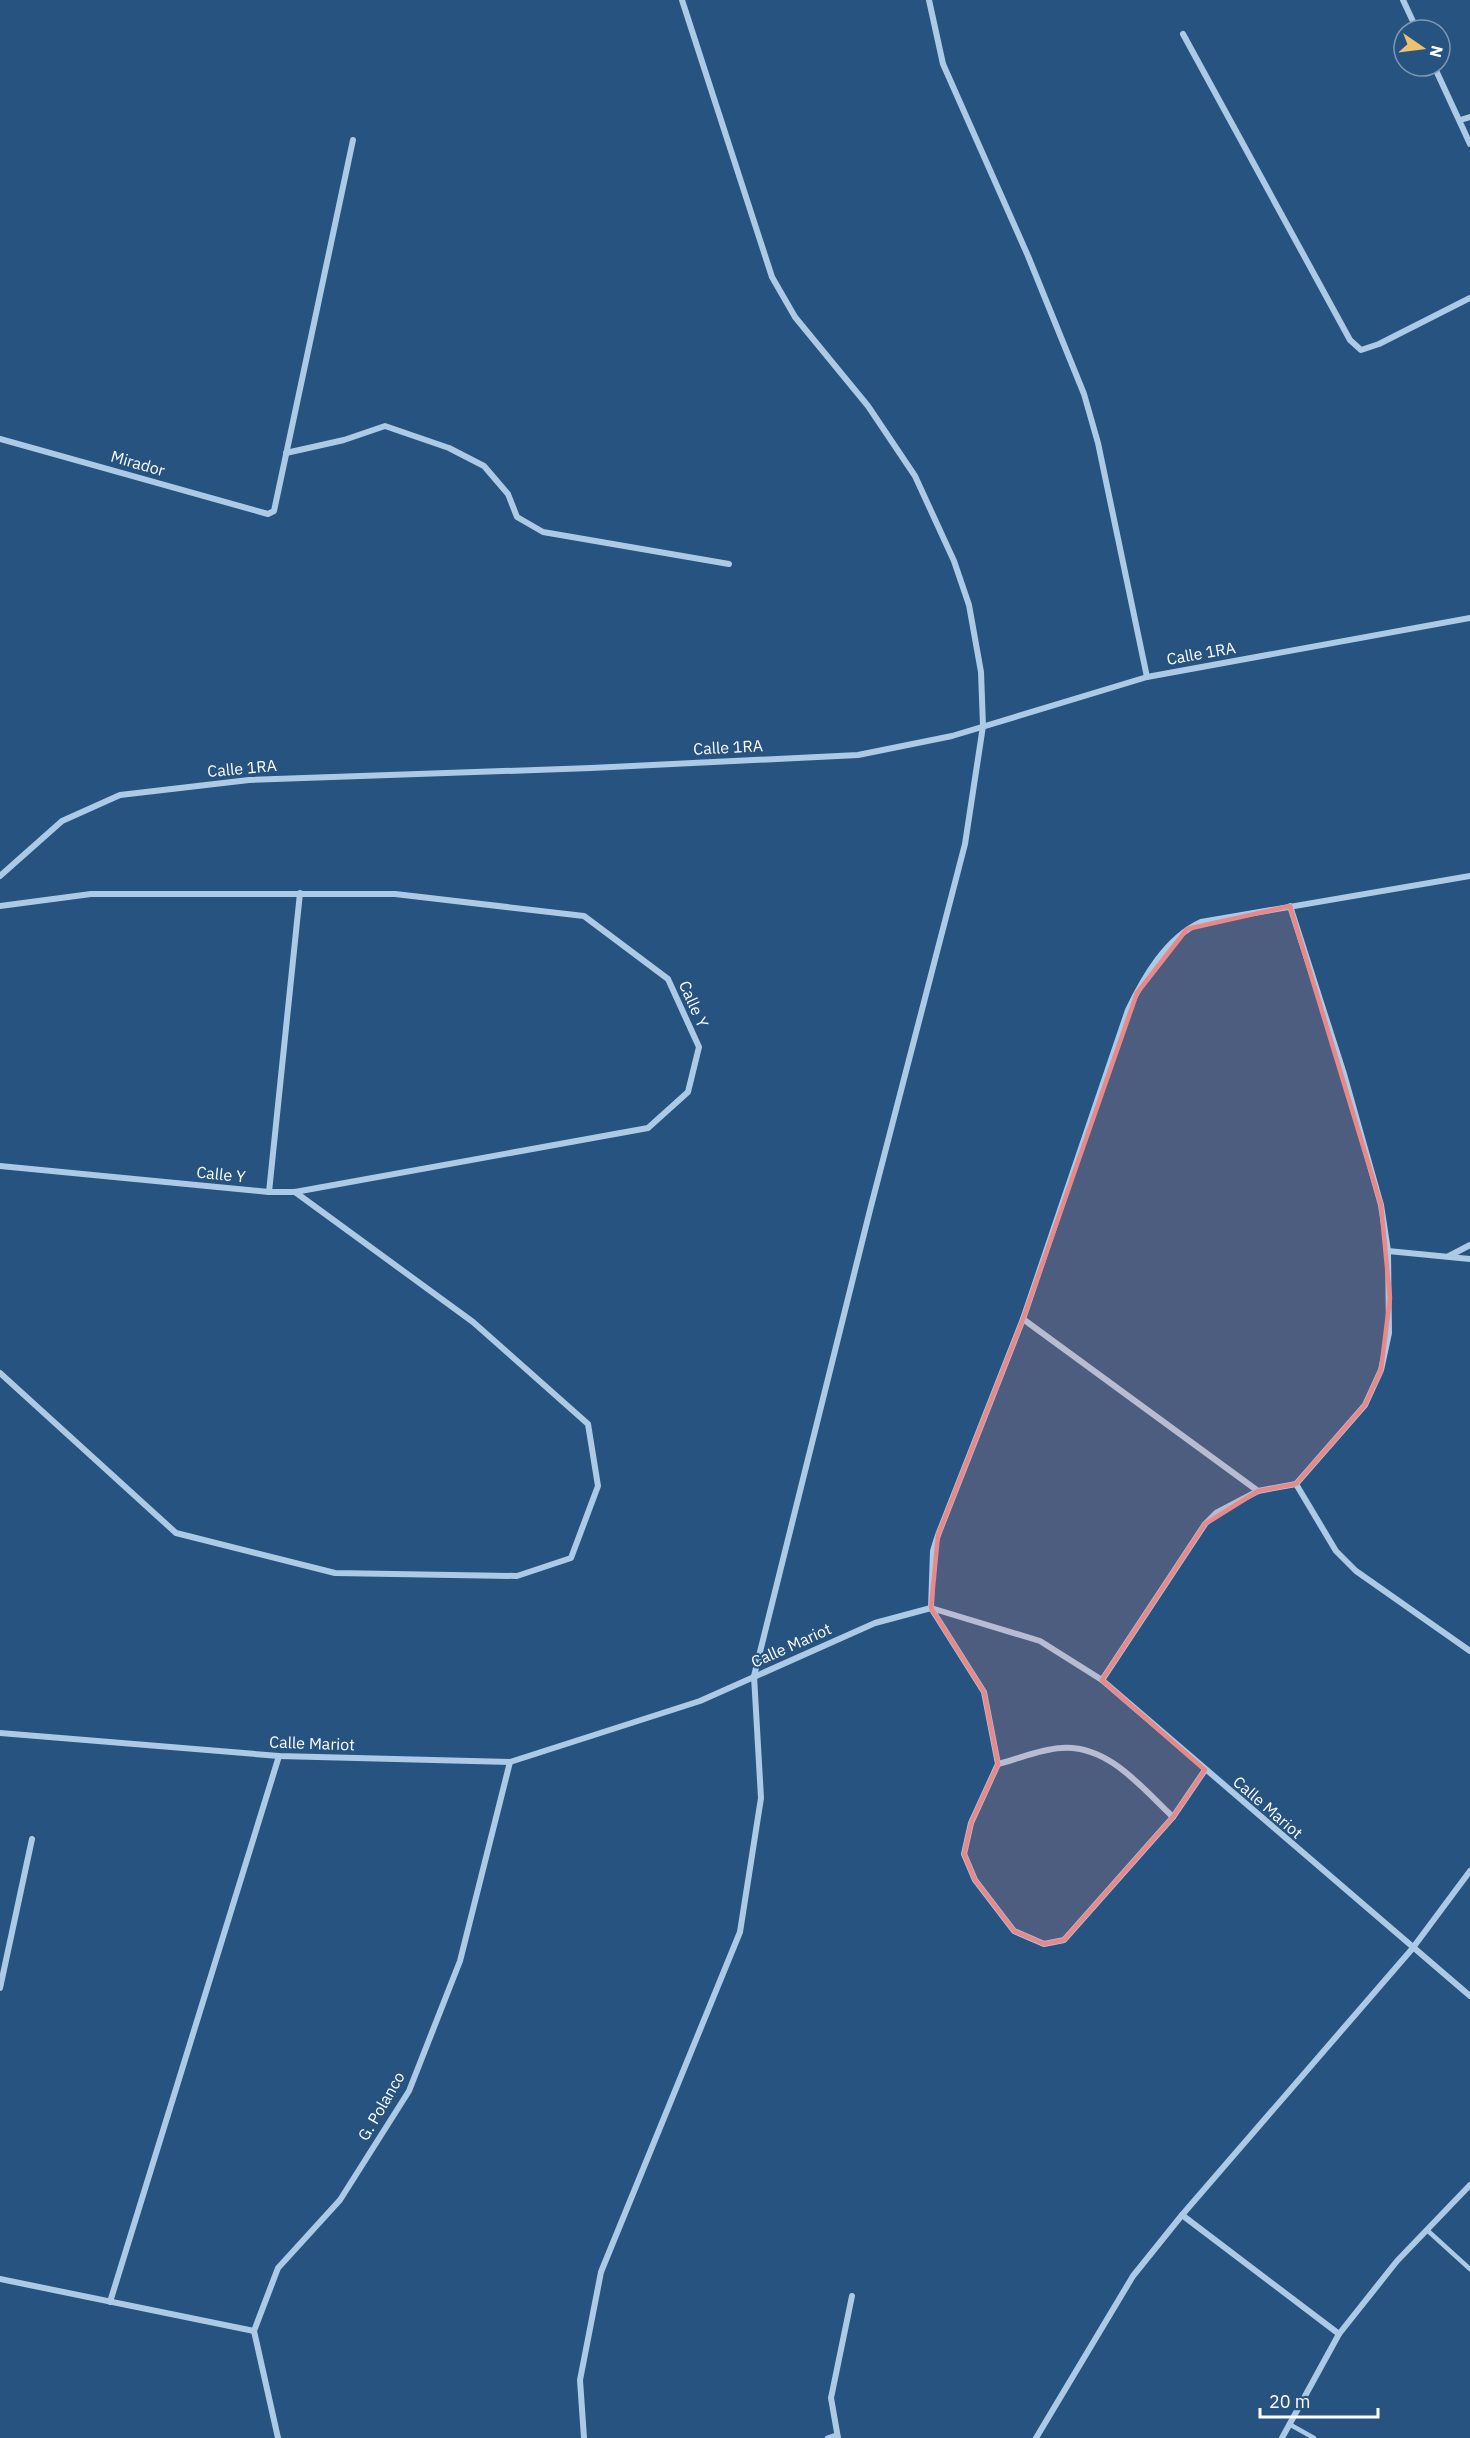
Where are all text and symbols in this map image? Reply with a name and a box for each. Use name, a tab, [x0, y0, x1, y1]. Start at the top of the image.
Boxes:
north arrow	[1392, 18, 1452, 78]
text: N	[1425, 44, 1448, 60]
street label: Mirador	[109, 446, 168, 480]
street label: Calle 1RA	[1165, 637, 1237, 669]
street label: Calle 1RA	[693, 735, 763, 759]
street label: Calle 1RA	[206, 755, 278, 781]
street label: Calle Y	[675, 977, 713, 1031]
street label: Calle Y	[196, 1161, 247, 1187]
street label: Calle Mariot	[748, 1618, 834, 1672]
street label: Calle Mariot	[269, 1732, 355, 1754]
street label: Calle Mariot	[1229, 1771, 1307, 1843]
street label: G. Polanco	[353, 2068, 409, 2144]
scale bar	[1260, 2381, 1378, 2419]
text: 20 m	[1269, 2390, 1311, 2413]

